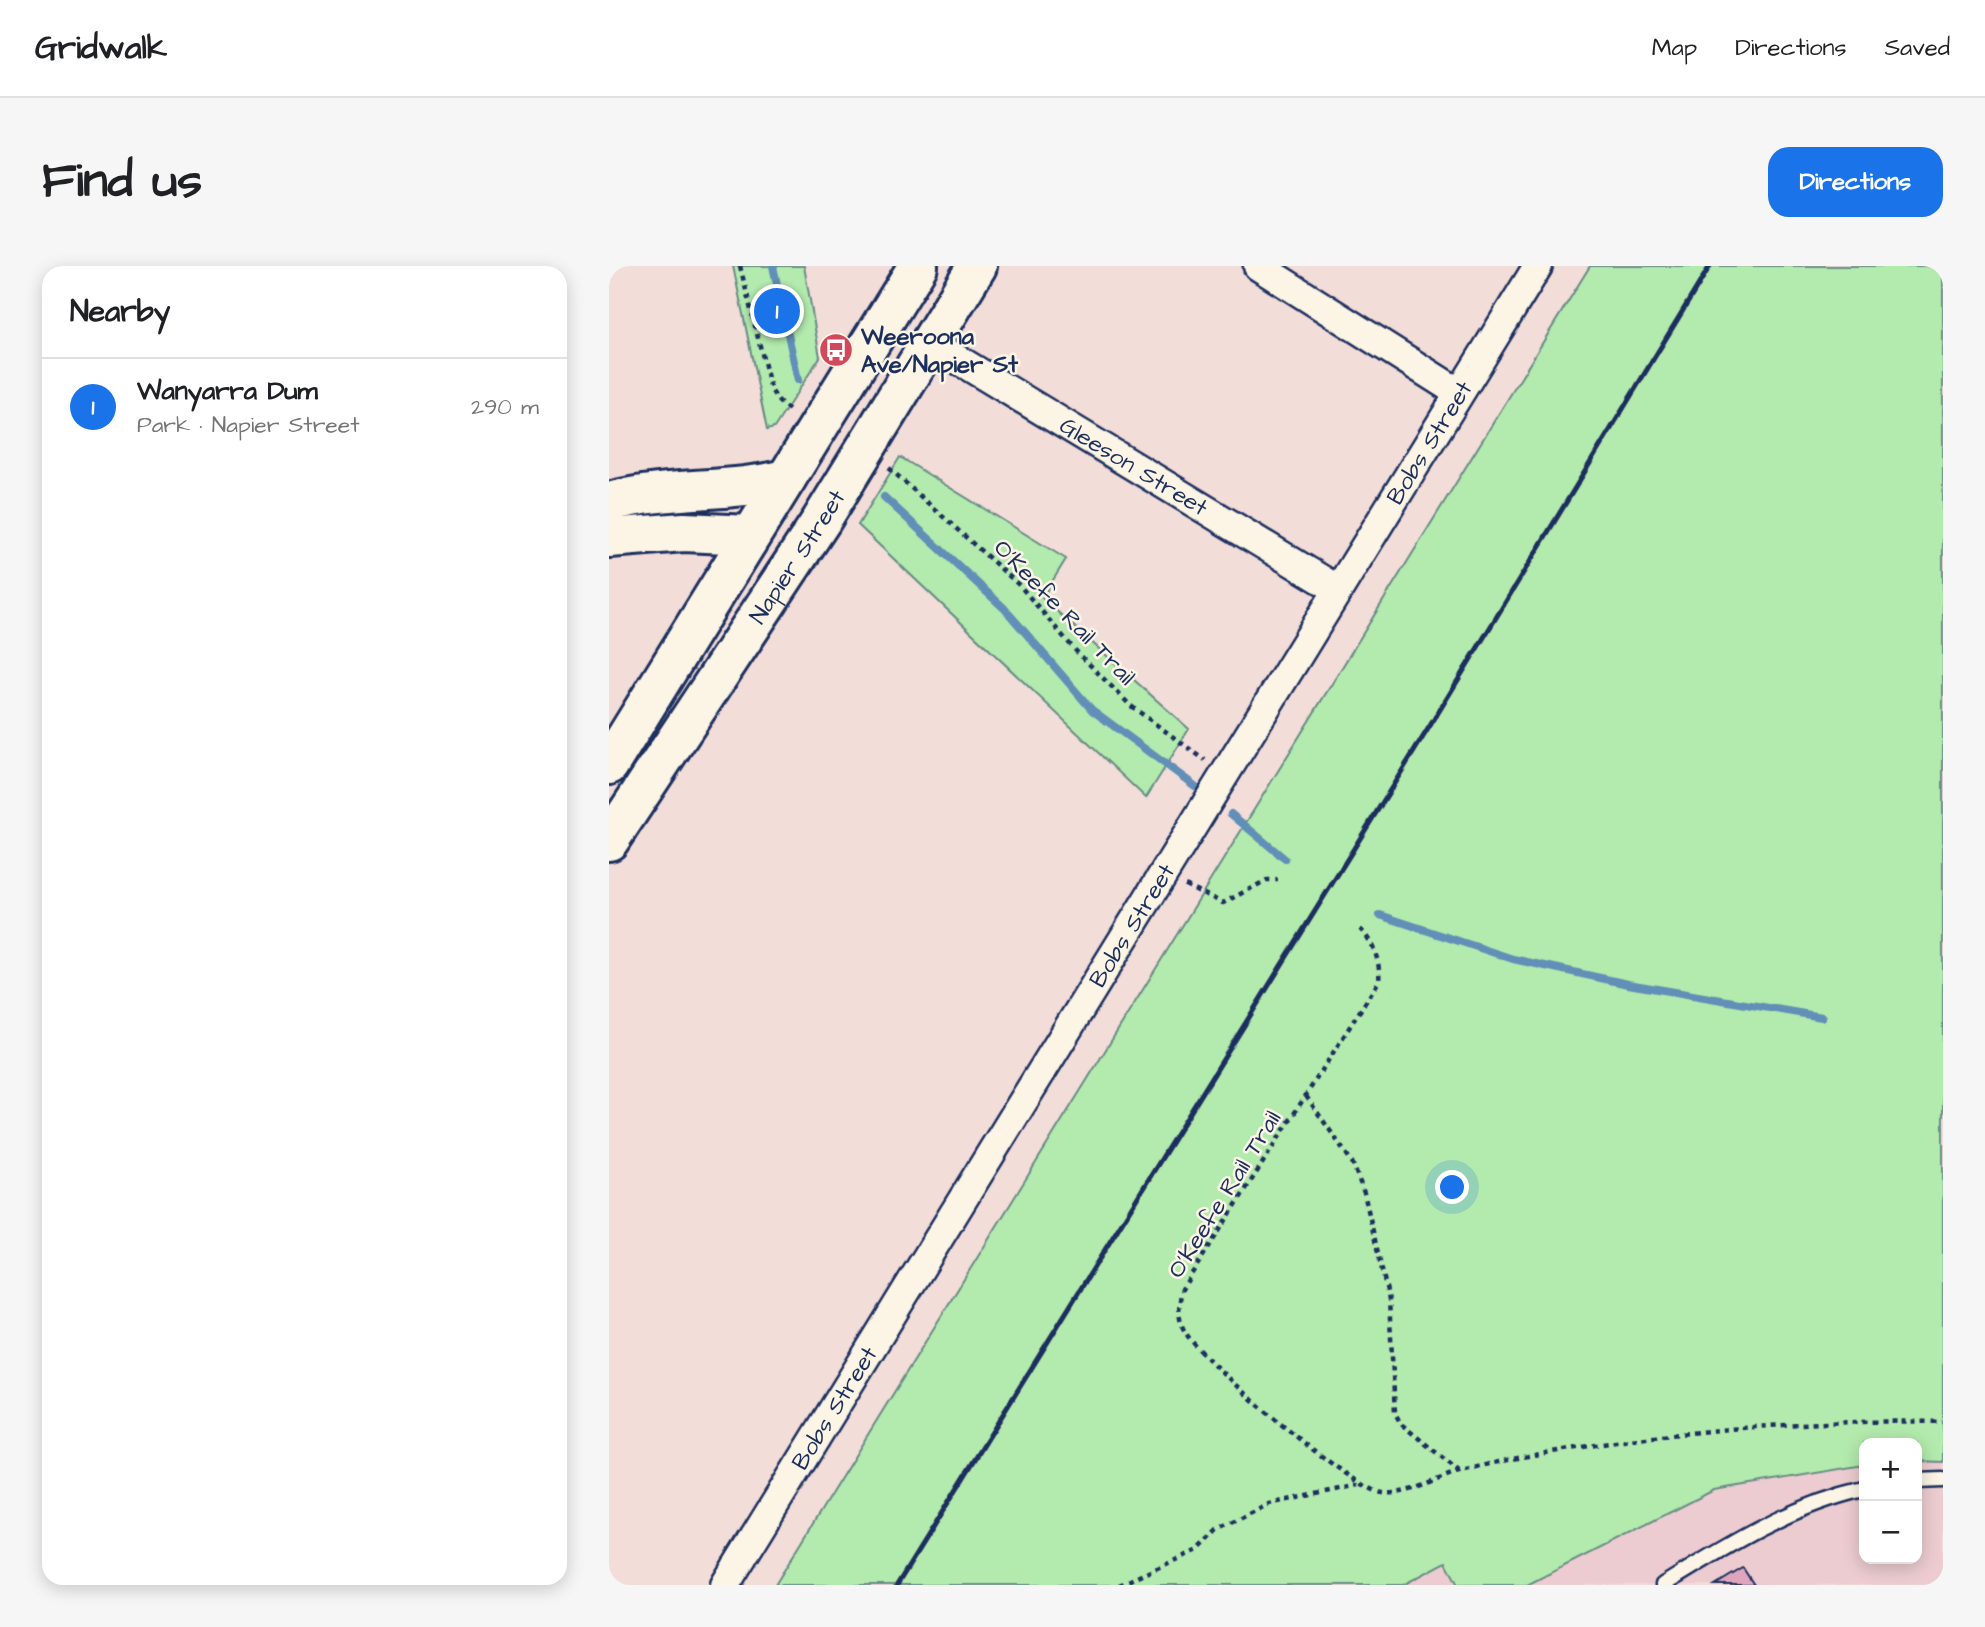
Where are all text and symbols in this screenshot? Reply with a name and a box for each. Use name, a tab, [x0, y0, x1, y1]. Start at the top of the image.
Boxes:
text: Gridwalk	[35, 25, 167, 71]
text: Map	[1652, 31, 1697, 65]
text: Directions	[1735, 31, 1847, 65]
text: Saved	[1885, 31, 1950, 65]
button: Directions	[1768, 147, 1943, 217]
text: Find us	[42, 148, 202, 216]
pin: 1	[754, 285, 800, 337]
text: Nearby	[70, 291, 170, 333]
place label: Weeroona Ave/Napier St	[860, 320, 1018, 382]
bus stop icon: Weeroona Ave/Napier St	[817, 331, 855, 369]
text: Wanyarra Dum	[137, 373, 318, 409]
street label: Bobs Street	[1379, 374, 1481, 512]
text: 1	[92, 391, 94, 423]
text: 290 m	[471, 391, 539, 423]
text: Park · Napier Street	[137, 409, 360, 441]
street label: Gleeson Street	[1053, 409, 1214, 525]
street label: Napier Street	[741, 483, 854, 631]
street label: O'Keefe Rail Trail	[986, 532, 1143, 693]
street label: Bobs Street	[1081, 857, 1184, 994]
street label: O'Keefe Rail Trail	[1160, 1104, 1290, 1285]
your location	[1435, 1170, 1469, 1204]
street label: Bobs Street	[784, 1340, 886, 1477]
map controls	[1859, 1438, 1922, 1564]
button: +	[1859, 1438, 1922, 1501]
button: −	[1859, 1501, 1922, 1564]

